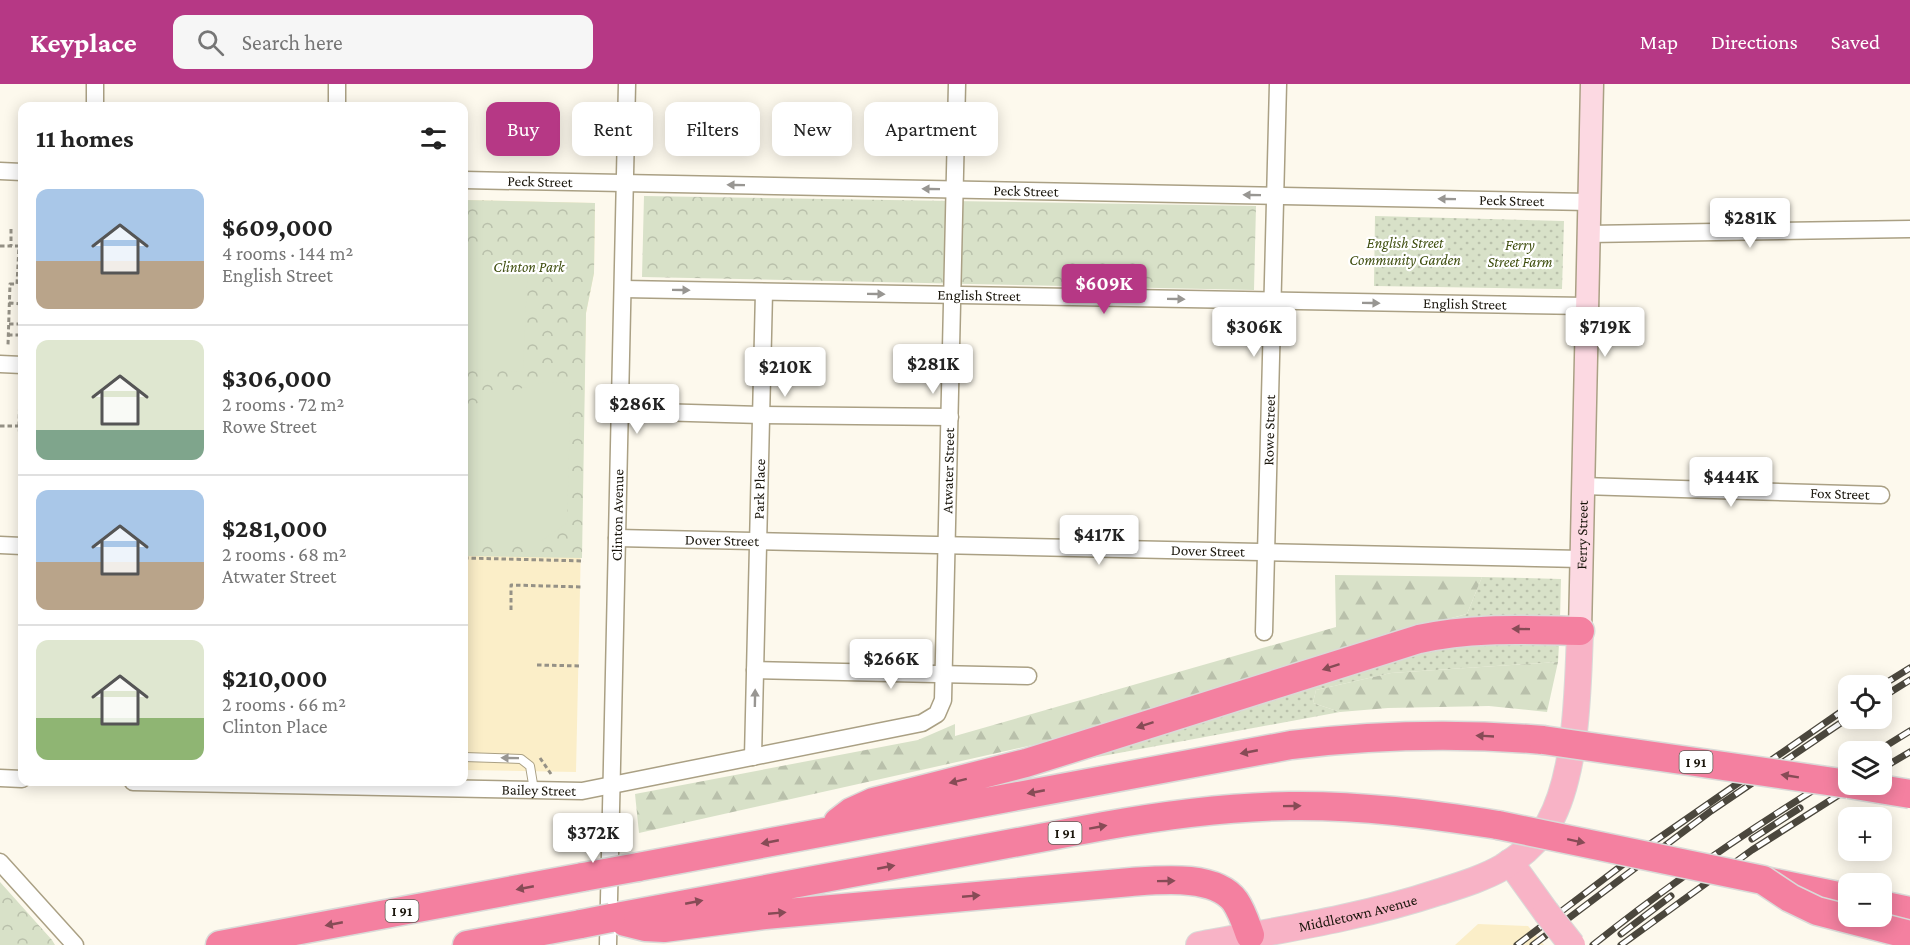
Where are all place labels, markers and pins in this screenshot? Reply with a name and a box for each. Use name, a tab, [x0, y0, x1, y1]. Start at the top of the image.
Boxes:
pin: $281K	[1708, 198, 1792, 249]
pin: $609K	[1062, 264, 1146, 315]
pin: $306K	[1212, 307, 1296, 358]
pin: $719K	[1563, 307, 1647, 358]
pin: $281K	[891, 344, 975, 395]
pin: $210K	[743, 347, 827, 398]
pin: $286K	[595, 384, 679, 435]
pin: $444K	[1689, 457, 1773, 508]
pin: $417K	[1057, 515, 1141, 566]
pin: $266K	[849, 639, 933, 690]
pin: $372K	[551, 813, 635, 864]

